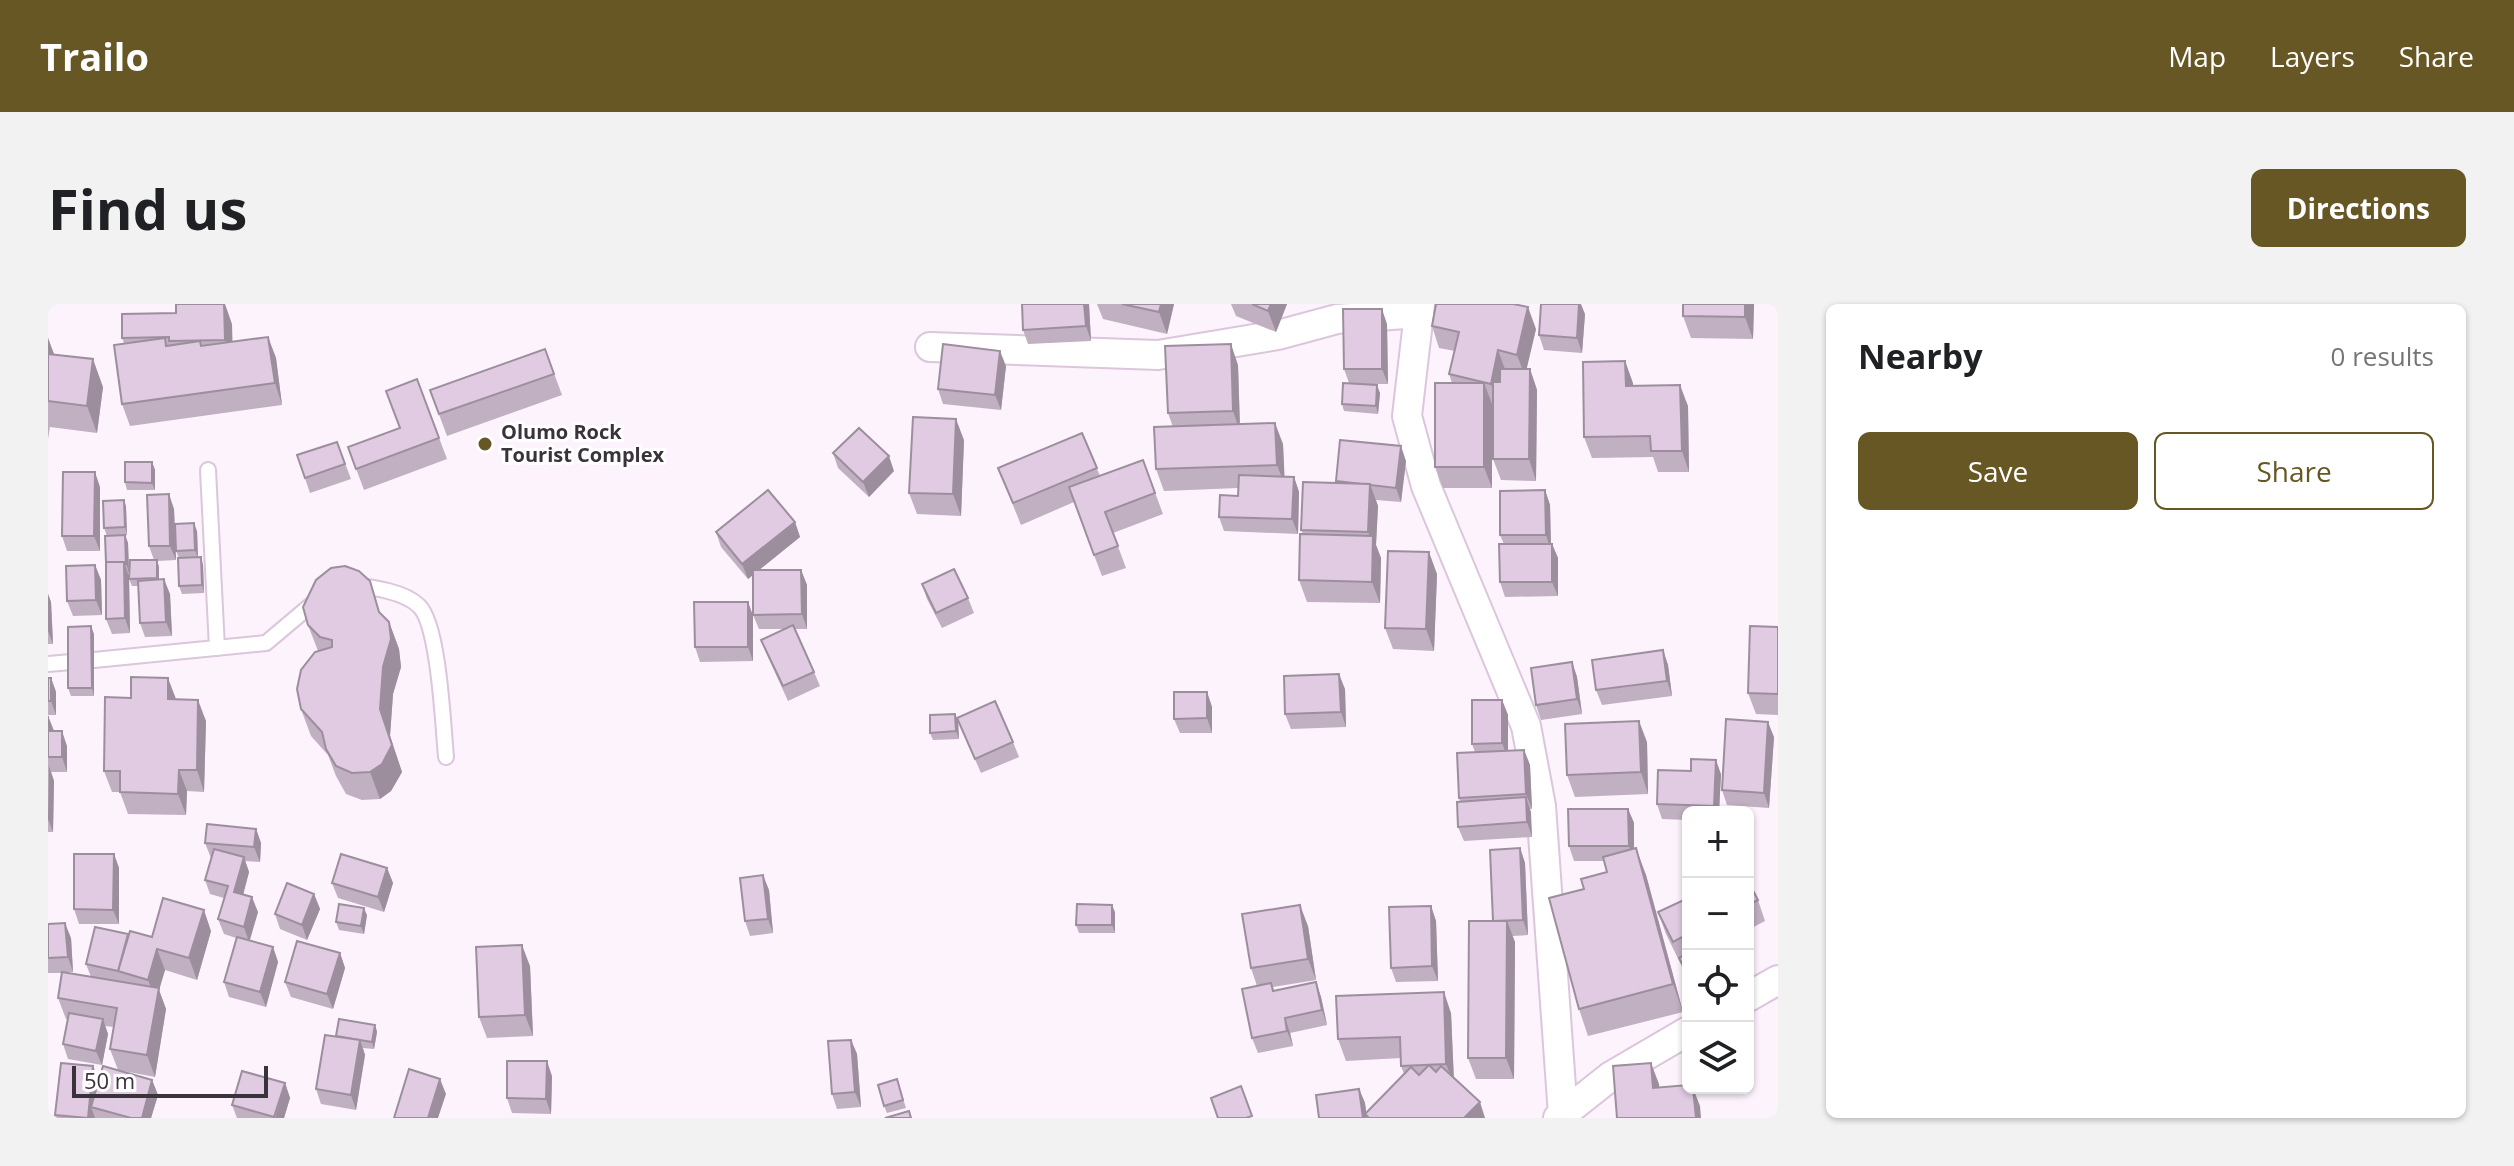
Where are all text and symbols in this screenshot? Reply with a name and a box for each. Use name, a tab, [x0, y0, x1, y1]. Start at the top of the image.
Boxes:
text: Trailo	[40, 30, 149, 82]
text: Map	[2168, 37, 2226, 75]
text: Layers	[2270, 37, 2355, 75]
text: Share	[2399, 37, 2474, 75]
button: Directions	[2251, 169, 2466, 247]
text: Find us	[48, 170, 247, 246]
text: Nearby	[1858, 333, 1983, 379]
text: 0 results	[2331, 338, 2434, 374]
place label: Olumo Rock Tourist Complex	[501, 418, 664, 468]
button: Save	[1858, 432, 2138, 510]
button: Share	[2154, 432, 2434, 510]
marker: Olumo Rock Tourist Complex	[476, 435, 494, 453]
map controls	[1682, 806, 1754, 1094]
button: +	[1682, 806, 1754, 878]
button: −	[1682, 878, 1754, 950]
button: locate	[1682, 950, 1754, 1022]
button: layers	[1682, 1022, 1754, 1094]
scale bar	[72, 1062, 268, 1098]
text: 50 m	[84, 1065, 135, 1095]

